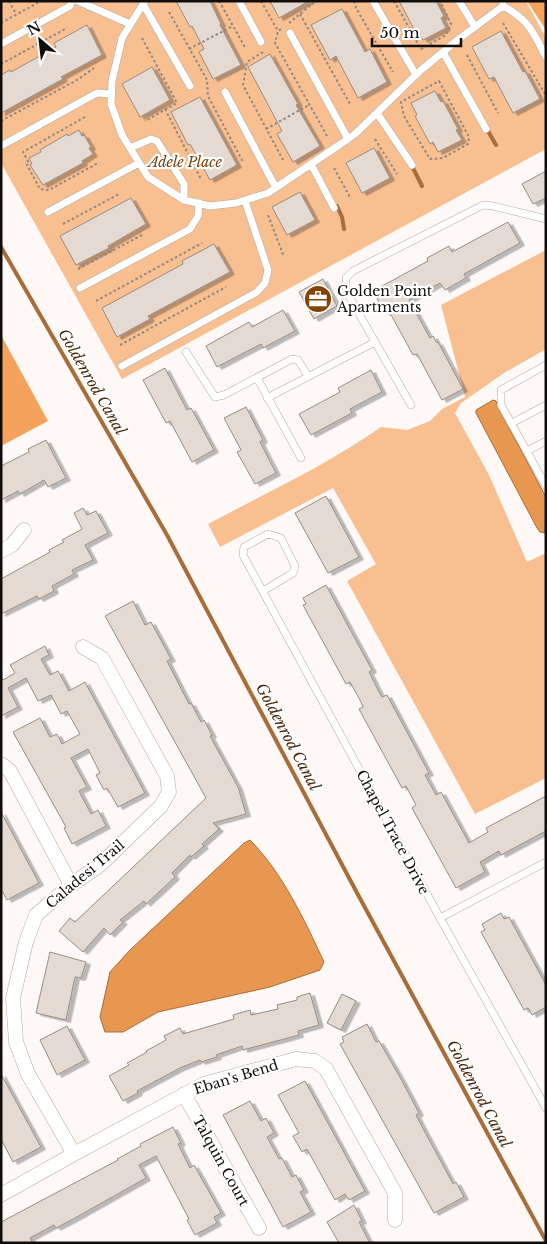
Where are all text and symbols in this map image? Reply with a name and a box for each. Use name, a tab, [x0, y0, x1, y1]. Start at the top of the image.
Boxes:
north arrow	[15, 15, 65, 65]
scale bar	[372, 15, 461, 47]
text: N	[24, 17, 44, 40]
text: 50 m	[380, 23, 420, 42]
park label: Adele Place	[146, 153, 222, 171]
place label: Golden Point Apartments	[336, 282, 433, 316]
office icon: Golden Point Apartments	[303, 284, 333, 314]
water label: Goldenrod Canal	[54, 325, 131, 438]
water label: Goldenrod Canal	[252, 680, 325, 794]
street label: Chapel Trace Drive	[353, 767, 433, 897]
street label: Caladesi Trail	[42, 835, 128, 912]
water label: Goldenrod Canal	[443, 1037, 516, 1151]
street label: Eban's Bend	[192, 1055, 281, 1098]
street label: Talquin Court	[189, 1113, 254, 1210]

